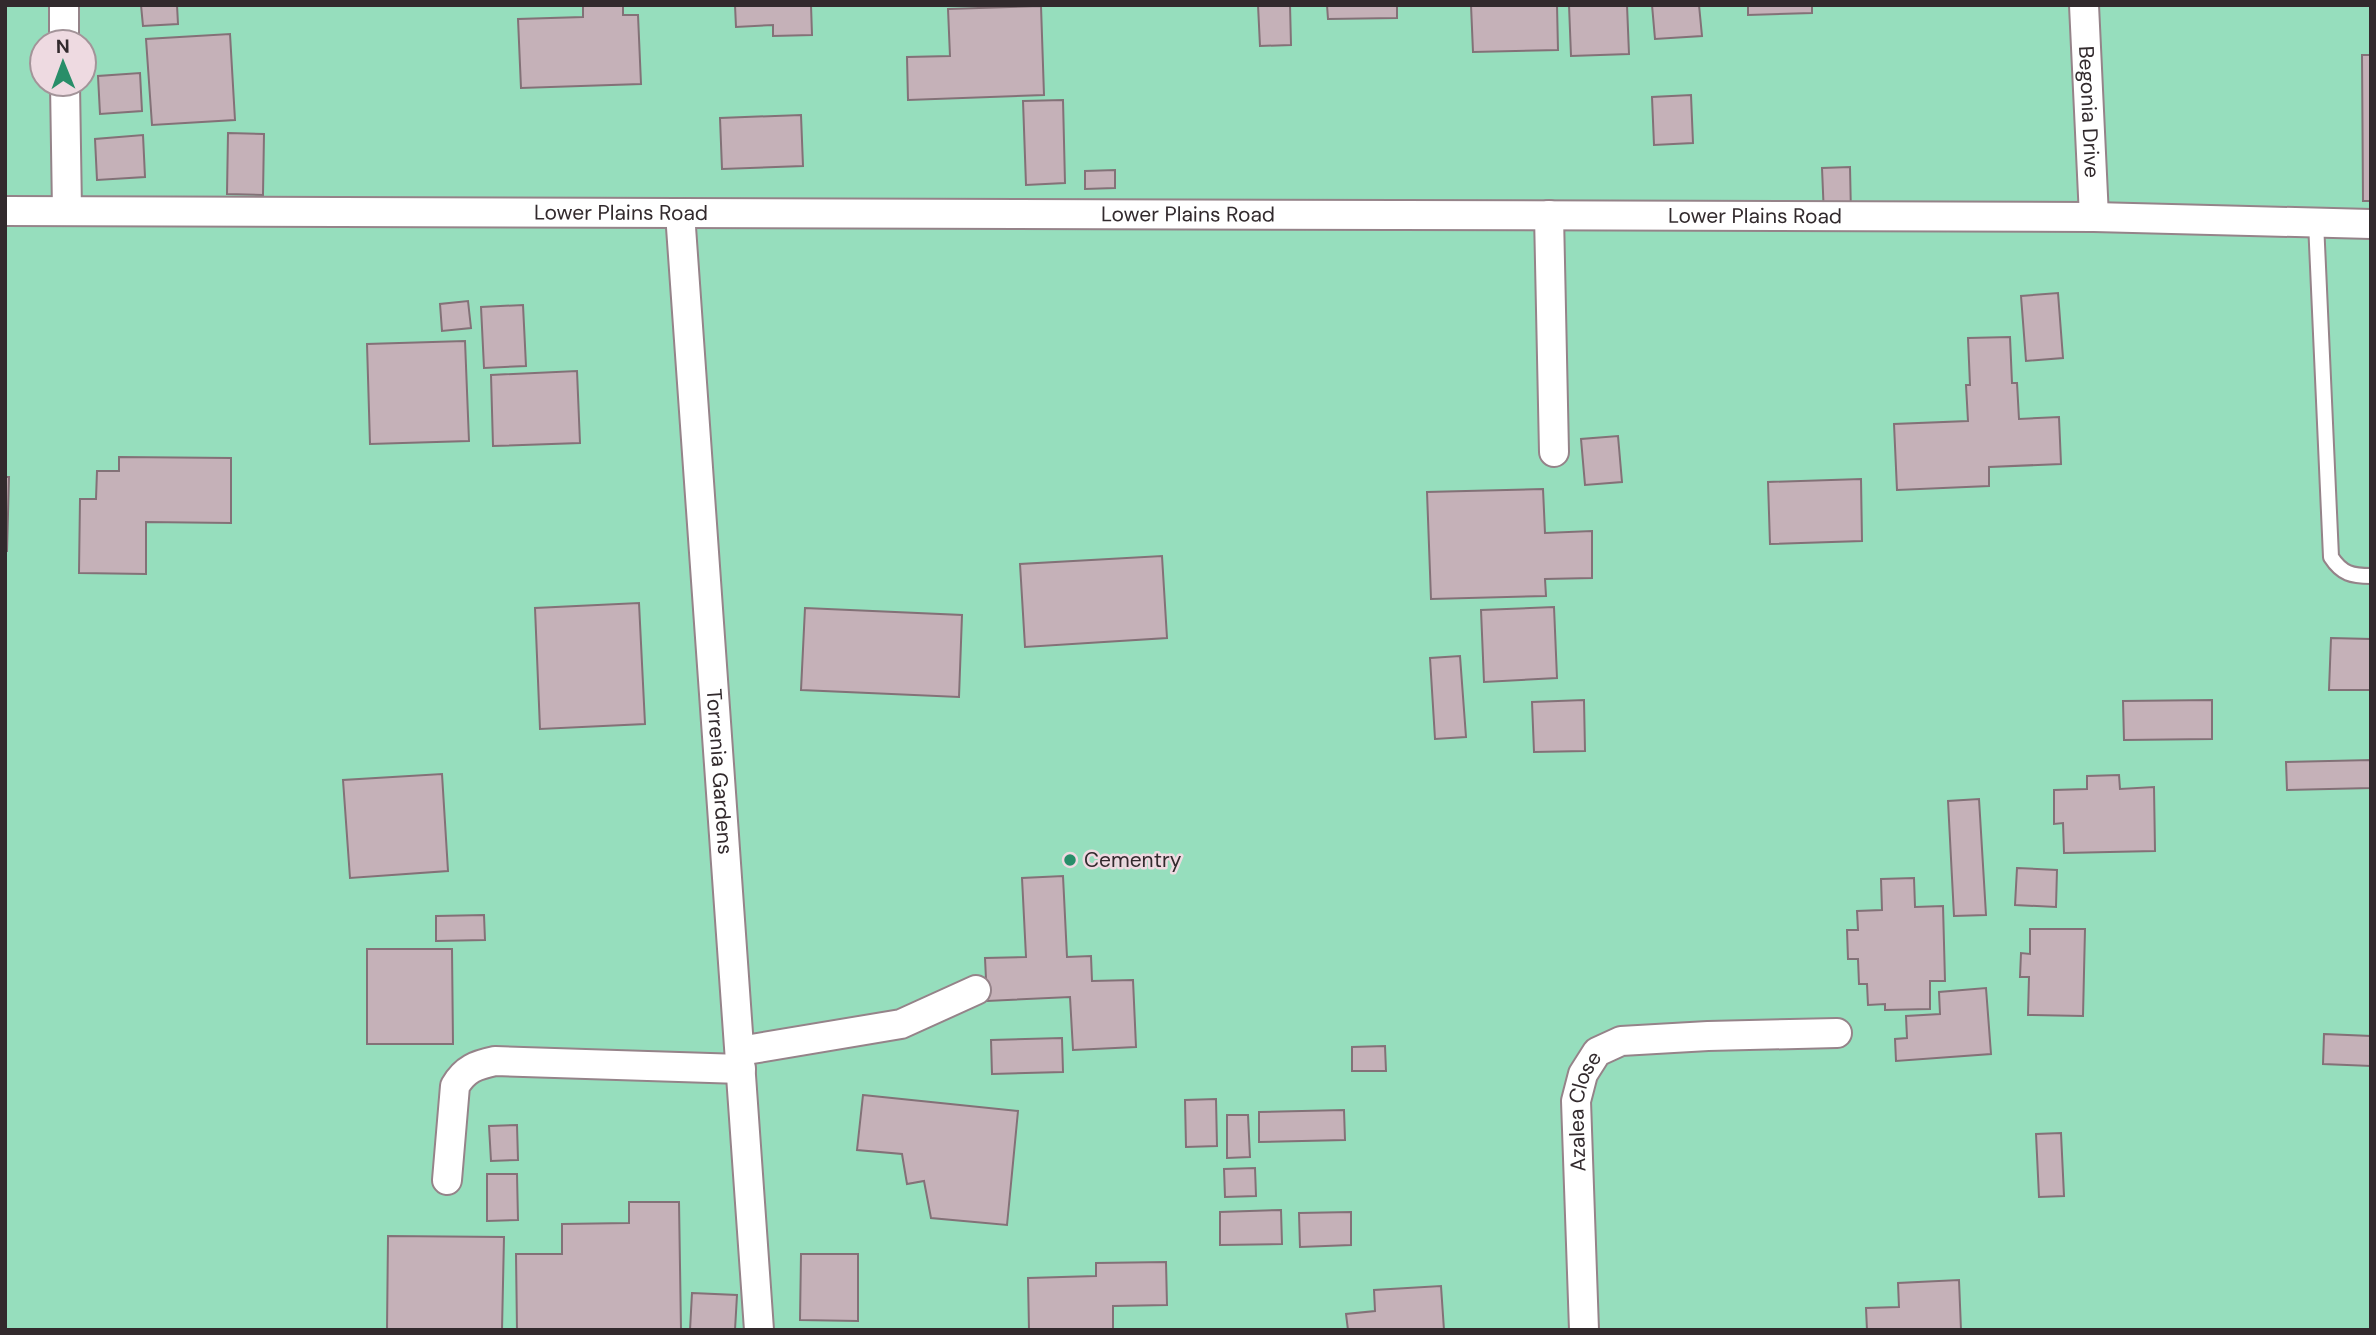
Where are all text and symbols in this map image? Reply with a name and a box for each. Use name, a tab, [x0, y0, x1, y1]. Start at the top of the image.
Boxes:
north arrow	[28, 28, 98, 98]
text: N	[56, 34, 70, 59]
street label: Begonia Drive	[2072, 45, 2106, 179]
street label: Lower Plains Road	[534, 199, 708, 227]
street label: Lower Plains Road	[1101, 200, 1275, 229]
street label: Lower Plains Road	[1668, 202, 1842, 230]
street label: Torrenia Gardens	[700, 688, 739, 855]
place label: Cementry	[1084, 846, 1182, 874]
marker: Cementry	[1062, 852, 1078, 868]
street label: Azalea Close	[1562, 1046, 1608, 1172]

